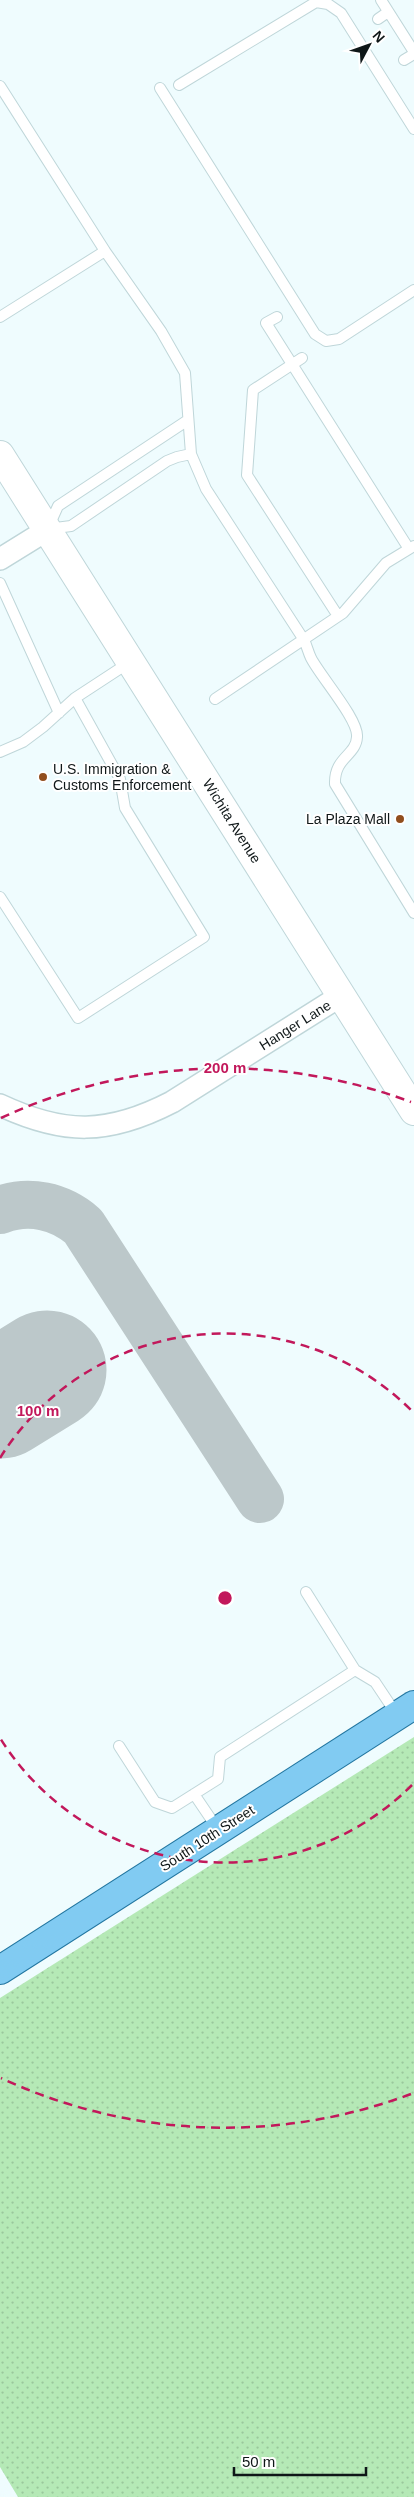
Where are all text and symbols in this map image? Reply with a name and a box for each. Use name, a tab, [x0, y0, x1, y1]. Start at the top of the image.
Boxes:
north arrow	[344, 20, 394, 70]
text: N	[369, 27, 388, 46]
place label: U.S. Immigration & Customs Enforcement	[53, 761, 192, 793]
marker: U.S. Immigration & Customs Enforcement	[37, 771, 49, 783]
street label: Wichita Avenue	[200, 776, 264, 866]
place label: La Plaza Mall	[306, 811, 390, 827]
marker: La Plaza Mall	[394, 813, 406, 825]
street label: Hanger Lane	[256, 997, 334, 1053]
text: 200 m	[204, 1059, 246, 1076]
text: 100 m	[17, 1402, 59, 1419]
centre of rings	[216, 1589, 234, 1607]
street label: South 10th Street	[157, 1802, 257, 1874]
scale bar	[234, 2444, 366, 2476]
text: 50 m	[242, 2453, 275, 2470]

